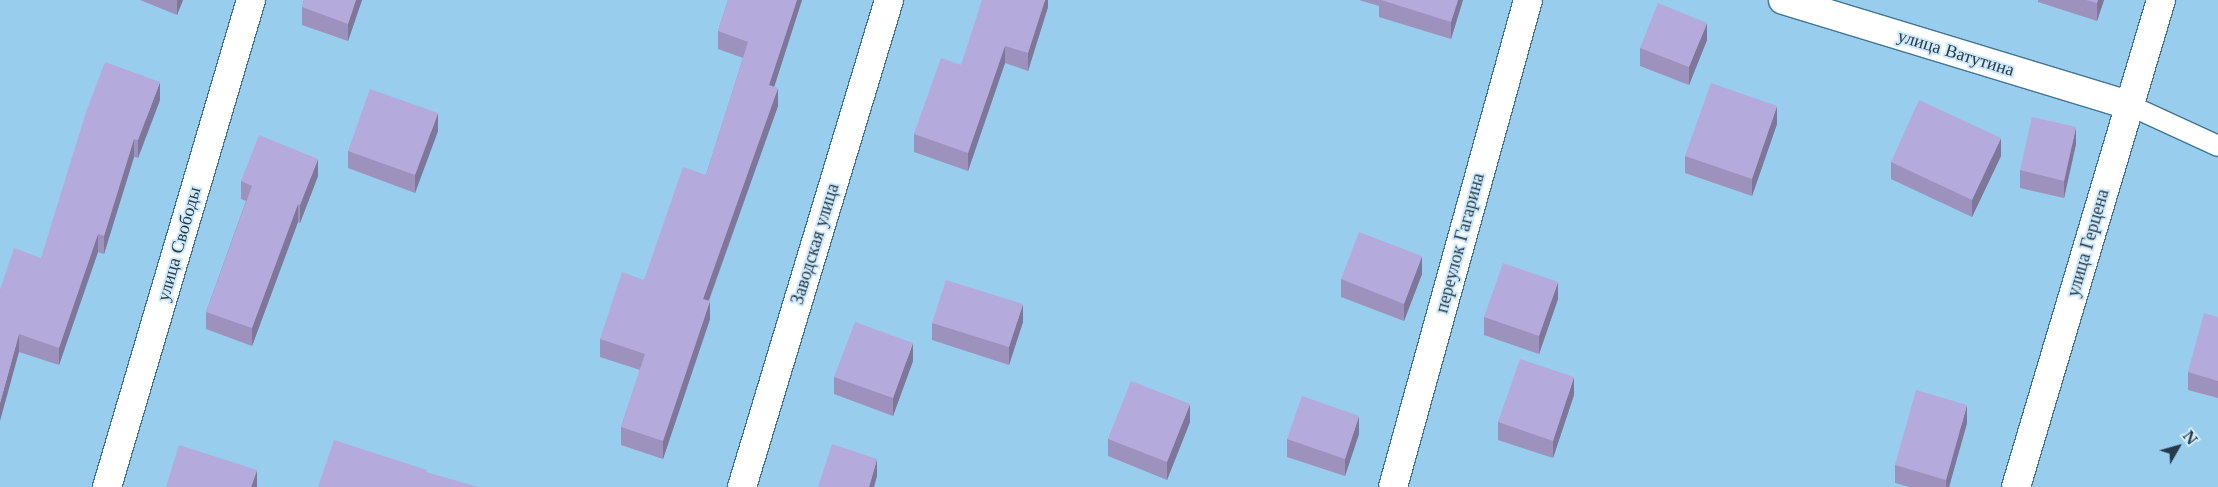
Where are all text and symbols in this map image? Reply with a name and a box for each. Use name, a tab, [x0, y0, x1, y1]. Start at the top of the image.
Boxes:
street label: улица Ватутина	[1895, 25, 2017, 81]
street label: переулок Гагарина	[1431, 171, 1489, 315]
street label: Заводская улица	[786, 181, 844, 307]
street label: улица Свободы	[152, 184, 206, 304]
street label: улица Герцена	[2062, 187, 2114, 299]
north arrow	[2153, 422, 2203, 472]
text: N	[2179, 427, 2201, 448]

